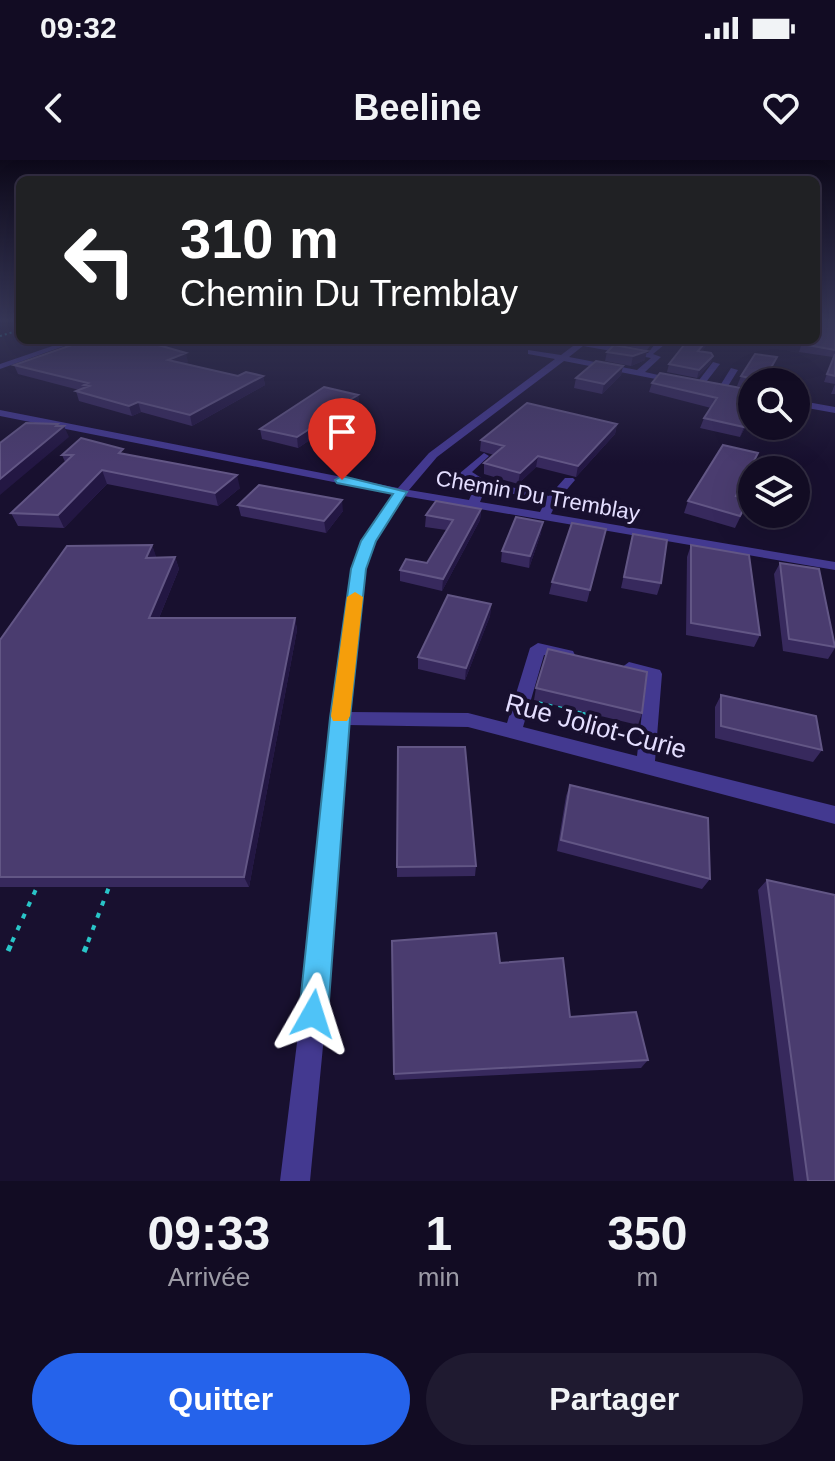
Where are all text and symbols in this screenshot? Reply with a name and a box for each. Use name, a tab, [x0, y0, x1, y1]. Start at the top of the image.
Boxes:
text: 09:32	[40, 11, 117, 44]
icon: back	[32, 86, 76, 130]
icon: heart	[759, 86, 803, 130]
text: Beeline	[353, 87, 482, 128]
text: 310 m	[180, 207, 339, 270]
icon: left	[48, 208, 152, 312]
text: Chemin Du Tremblay	[180, 273, 518, 314]
map controls	[738, 368, 810, 528]
button: search	[738, 368, 810, 440]
pin	[308, 398, 376, 480]
icon: arrive	[320, 410, 364, 454]
button: layers	[738, 456, 810, 528]
street label: Chemin Du Tremblay	[434, 465, 642, 526]
street label: Rue Joliot-Curie	[502, 687, 690, 765]
position arrow	[271, 972, 355, 1056]
text: 09:33	[148, 1207, 270, 1260]
text: 1	[425, 1207, 452, 1260]
text: 350	[607, 1207, 687, 1260]
text: Arrivée	[168, 1262, 250, 1292]
text: min	[418, 1262, 460, 1292]
text: m	[637, 1262, 658, 1292]
button: Quitter	[32, 1353, 410, 1445]
button: Partager	[426, 1353, 803, 1445]

